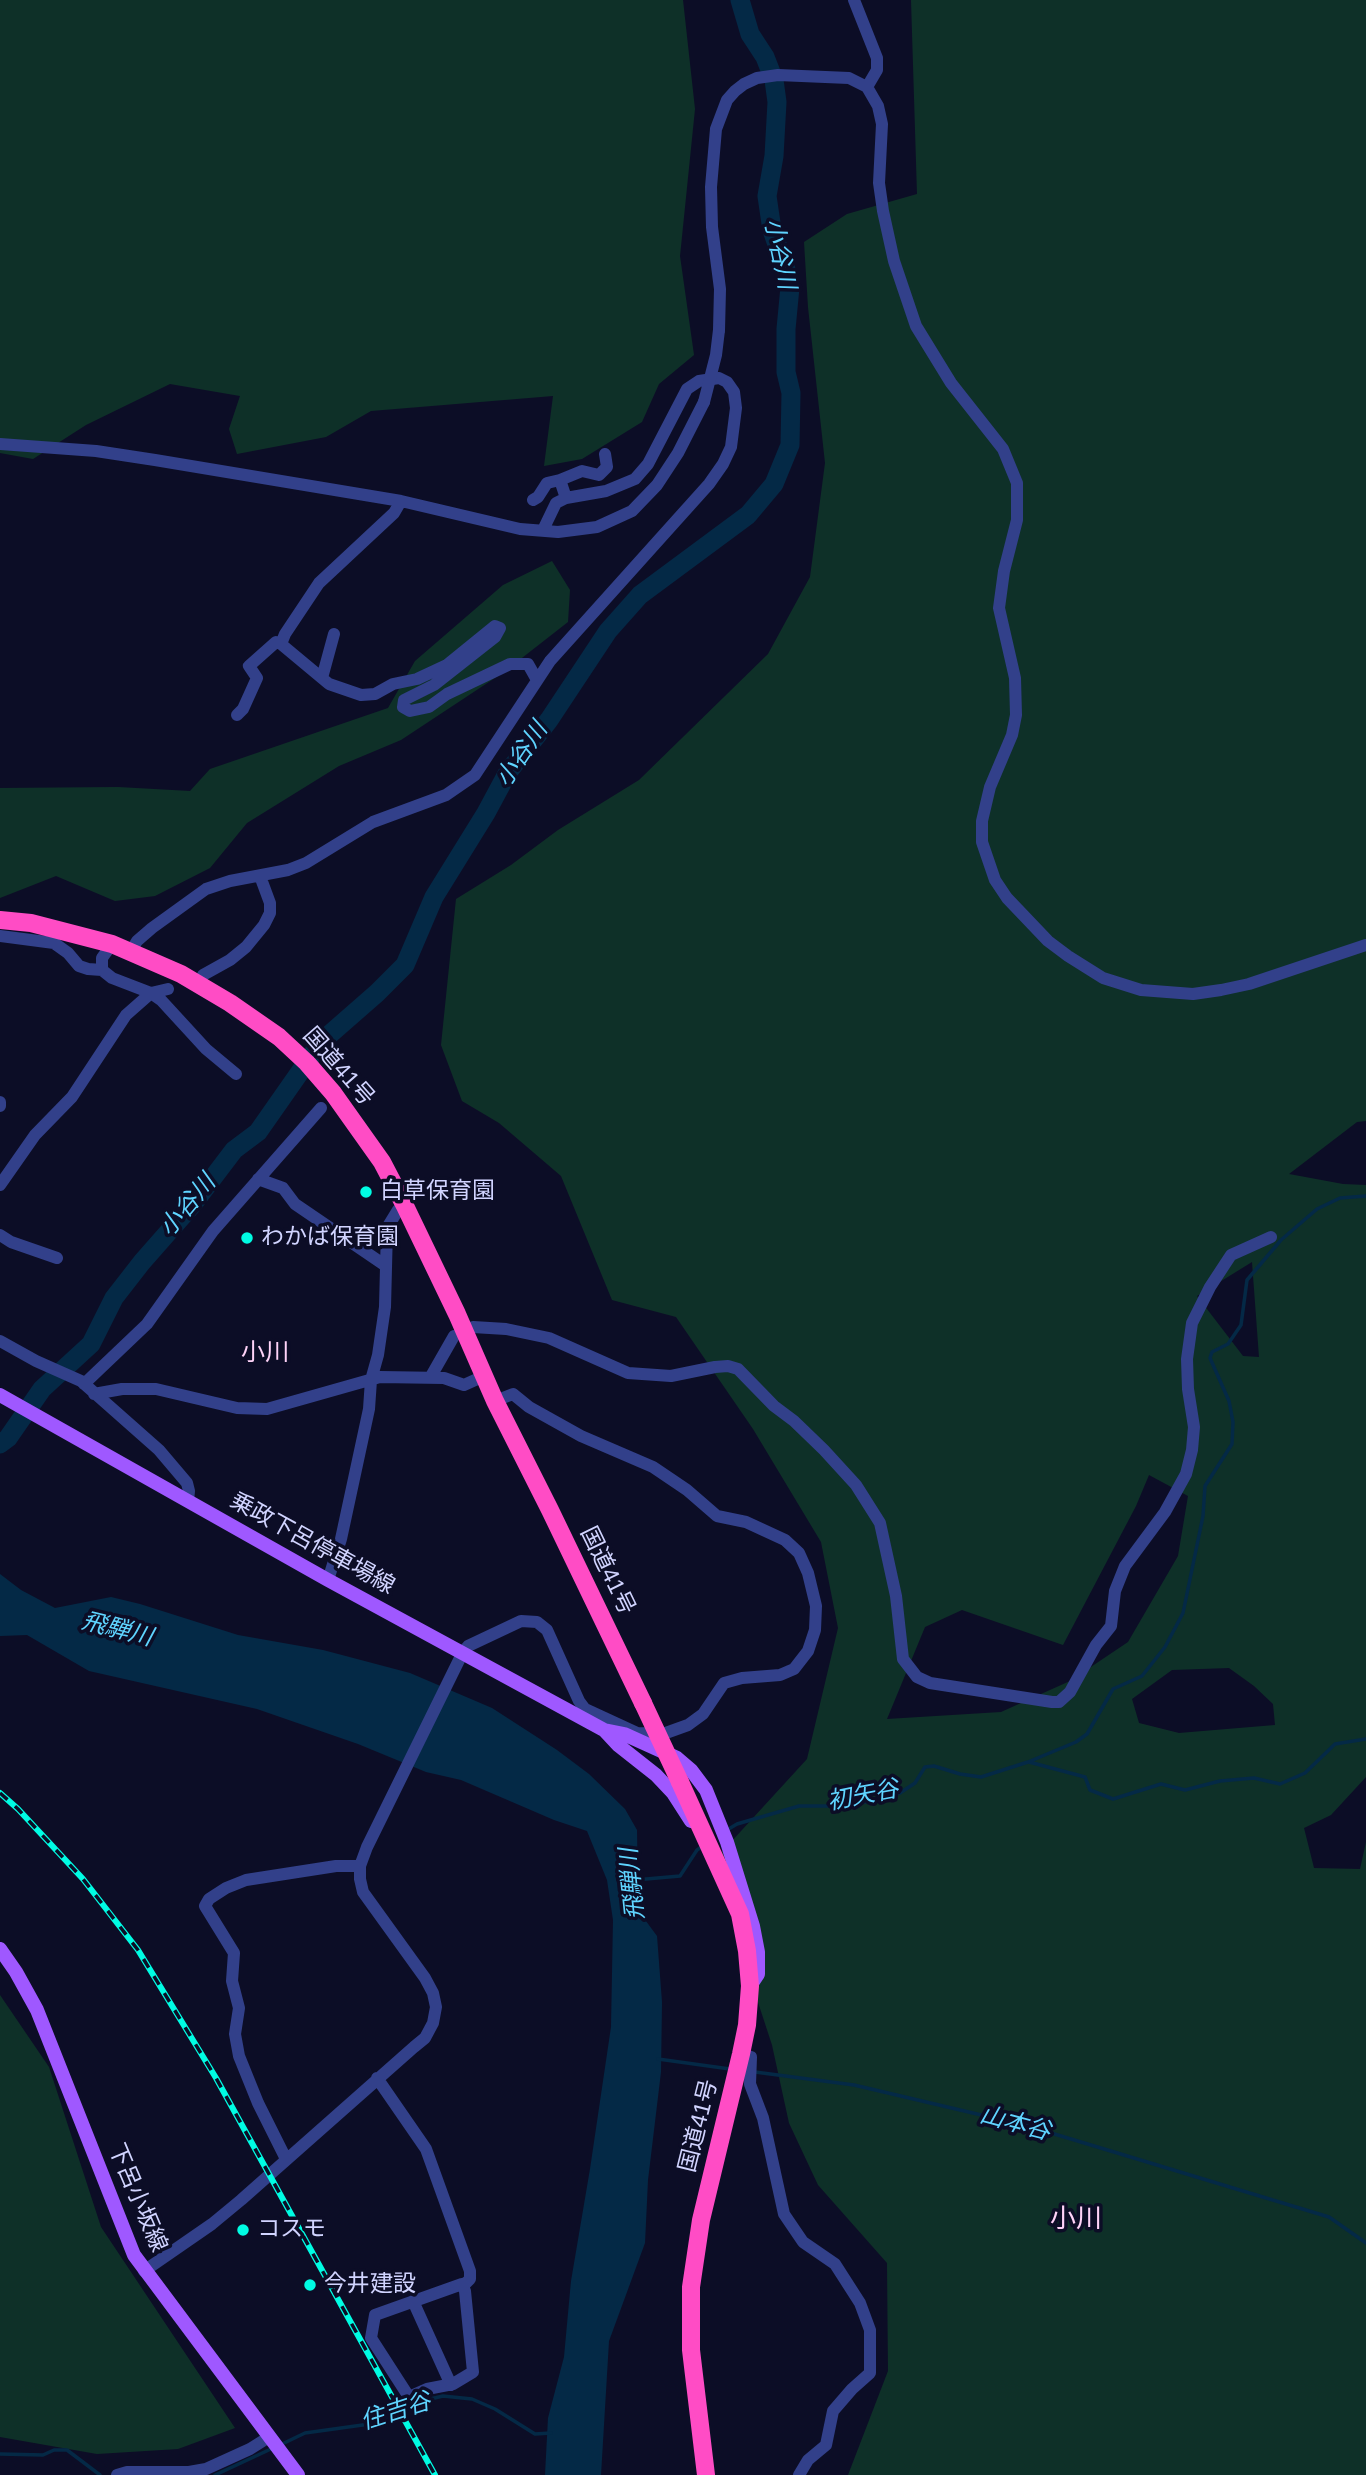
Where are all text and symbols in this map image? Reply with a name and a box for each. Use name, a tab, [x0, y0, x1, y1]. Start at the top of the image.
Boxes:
water label: 小谷川	[757, 216, 801, 292]
water label: 小谷川	[490, 717, 554, 793]
street label: 国道41号	[297, 1022, 379, 1112]
water label: 小谷川	[154, 1169, 222, 1243]
place label: 白草保育園	[380, 1178, 495, 1206]
marker: 白草保育園	[358, 1184, 374, 1200]
place label: わかば保育園	[261, 1224, 399, 1252]
marker: わかば保育園	[239, 1230, 255, 1246]
district label: 小川	[241, 1339, 289, 1367]
street label: 乗政下呂停車場線	[225, 1487, 399, 1601]
street label: 国道41号	[574, 1522, 640, 1620]
water label: 飛騨川	[79, 1607, 155, 1653]
water label: 初矢谷	[825, 1775, 901, 1817]
water label: 飛騨川	[615, 1847, 651, 1921]
street label: 国道41号	[674, 2077, 724, 2175]
water label: 山本谷	[976, 2101, 1054, 2147]
street label: 下呂小坂線	[102, 2140, 172, 2256]
district label: 小川	[1050, 2204, 1102, 2236]
place label: コスモ	[257, 2216, 326, 2244]
marker: コスモ	[235, 2222, 251, 2238]
place label: 今井建設	[324, 2271, 416, 2299]
marker: 今井建設	[302, 2277, 318, 2293]
water label: 住吉谷	[357, 2387, 435, 2437]

